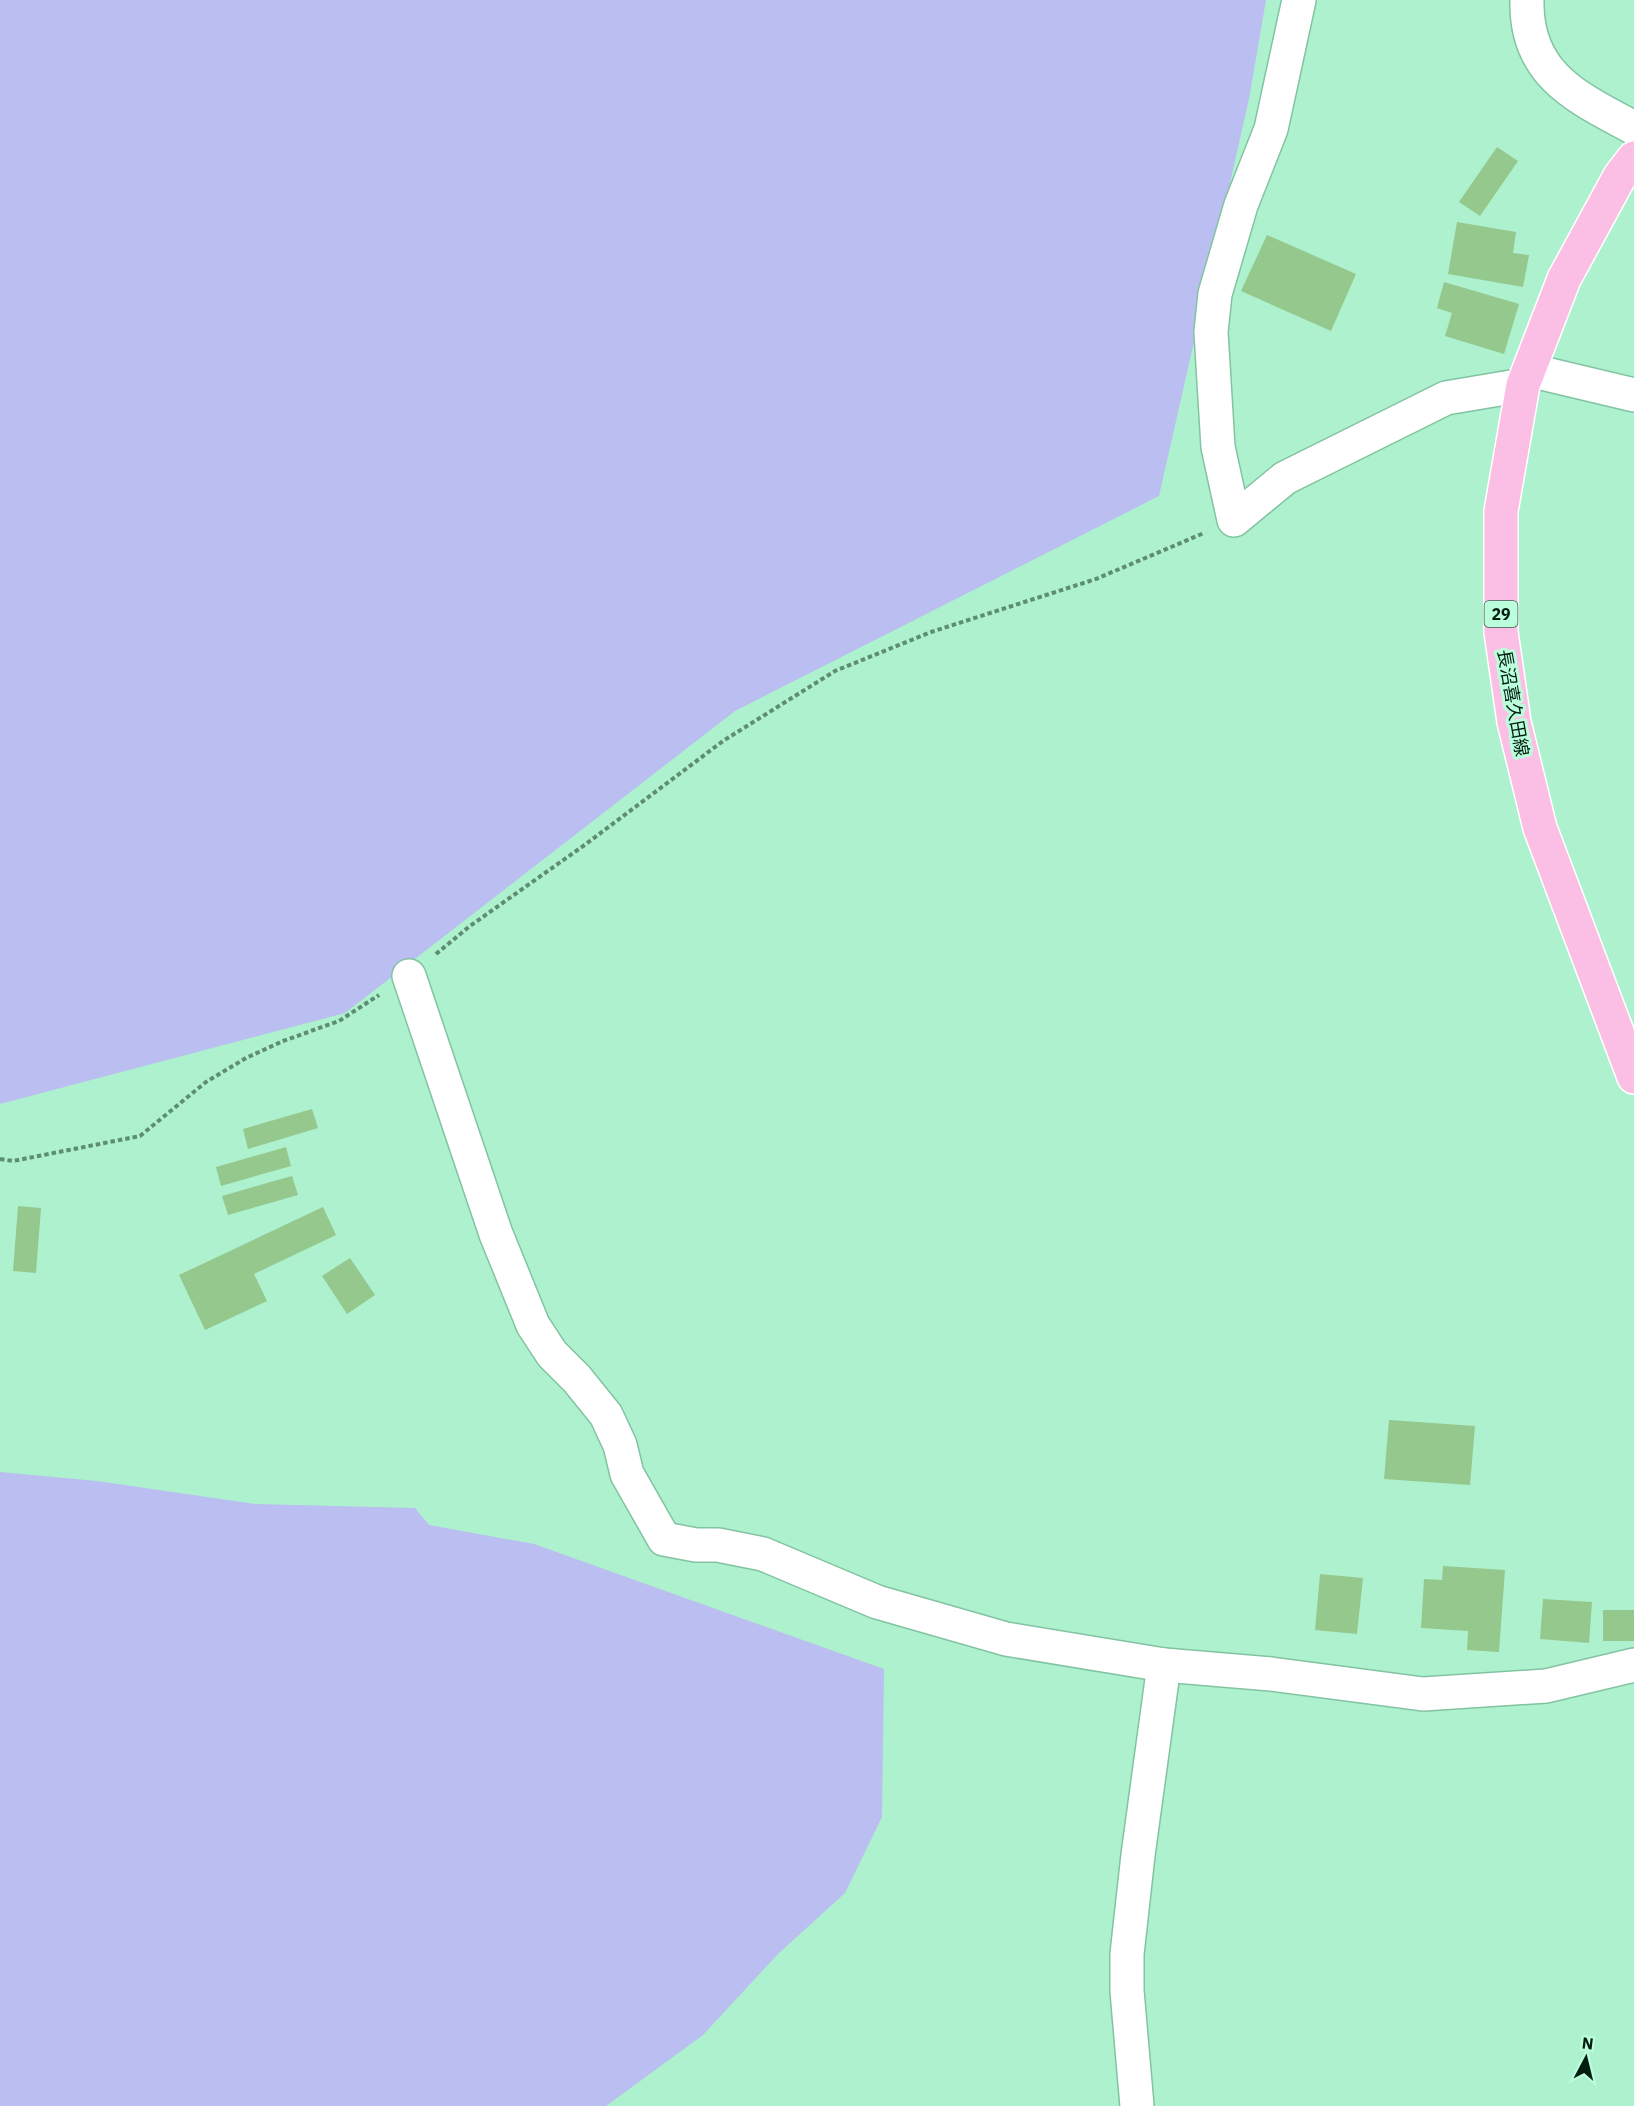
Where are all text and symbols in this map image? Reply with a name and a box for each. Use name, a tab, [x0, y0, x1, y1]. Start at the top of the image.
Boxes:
road number: 29	[1484, 601, 1518, 627]
street label: 長沼喜久田線	[1493, 648, 1534, 758]
north arrow	[1556, 2028, 1616, 2088]
text: N	[1581, 2032, 1595, 2054]

